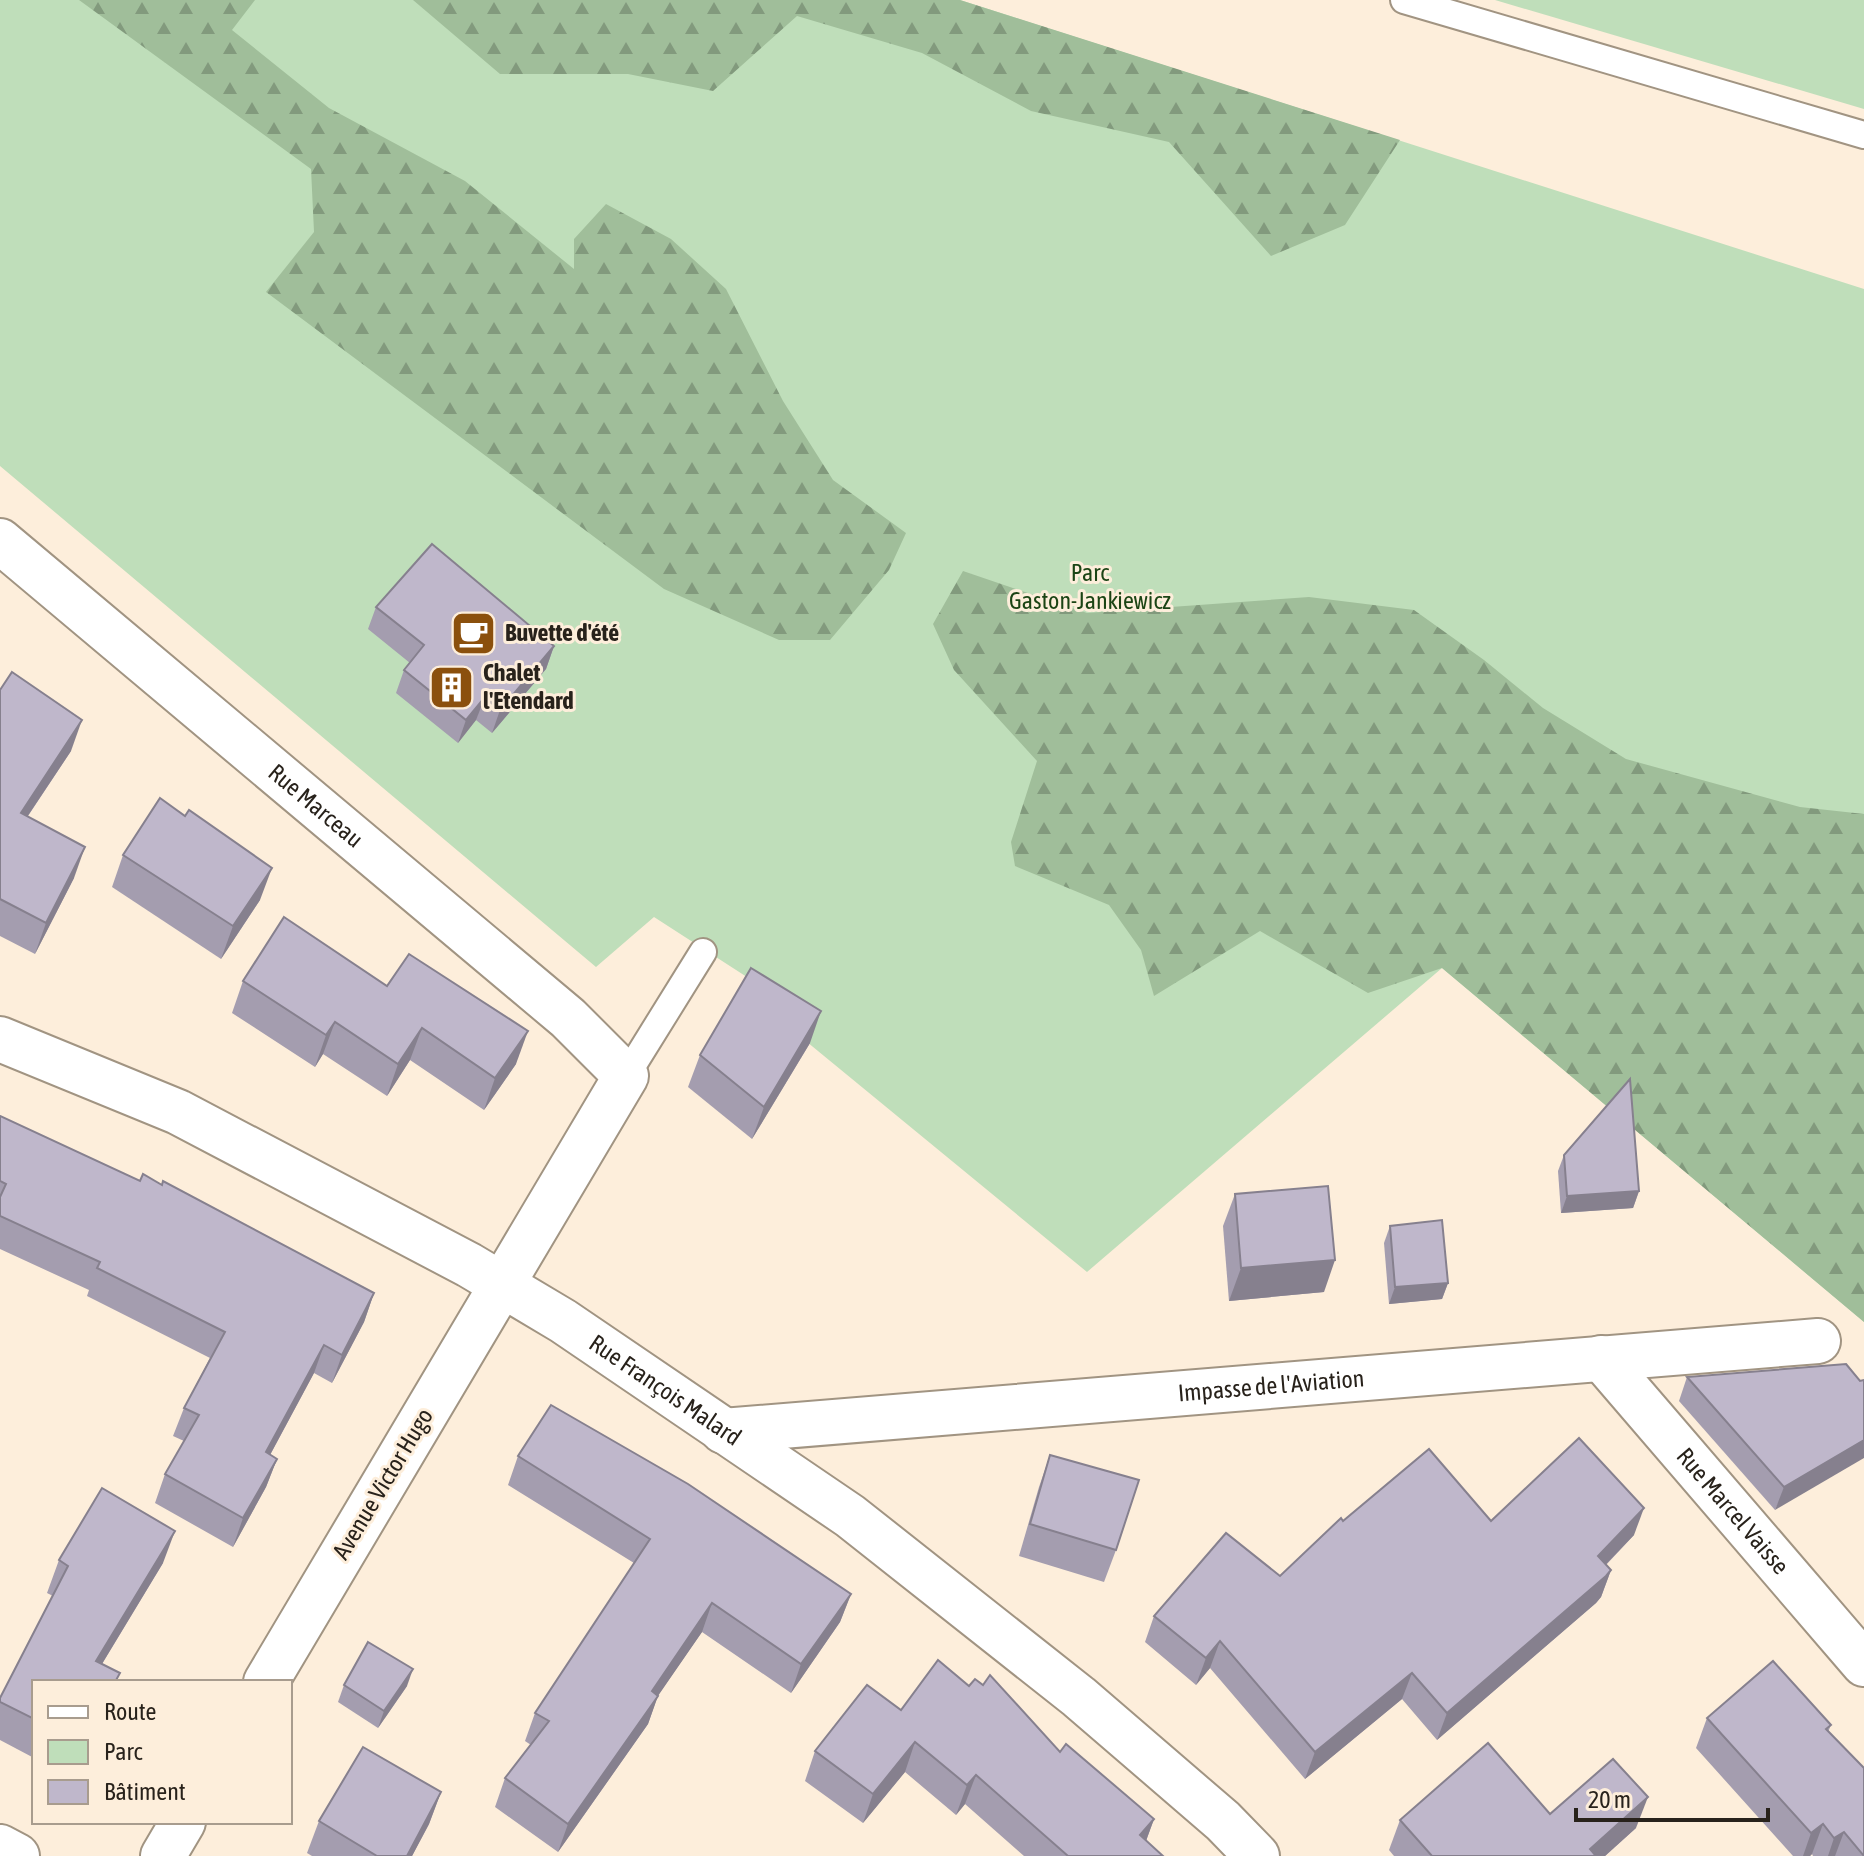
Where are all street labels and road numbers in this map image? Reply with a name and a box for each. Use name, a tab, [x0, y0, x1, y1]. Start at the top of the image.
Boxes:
street label: Rue Marceau	[263, 758, 368, 853]
street label: Rue François Malard	[584, 1329, 746, 1451]
street label: Impasse de l'Aviation	[1177, 1364, 1365, 1407]
street label: Avenue Victor Hugo	[327, 1404, 438, 1564]
street label: Rue Marcel Vaisse	[1672, 1442, 1795, 1579]

